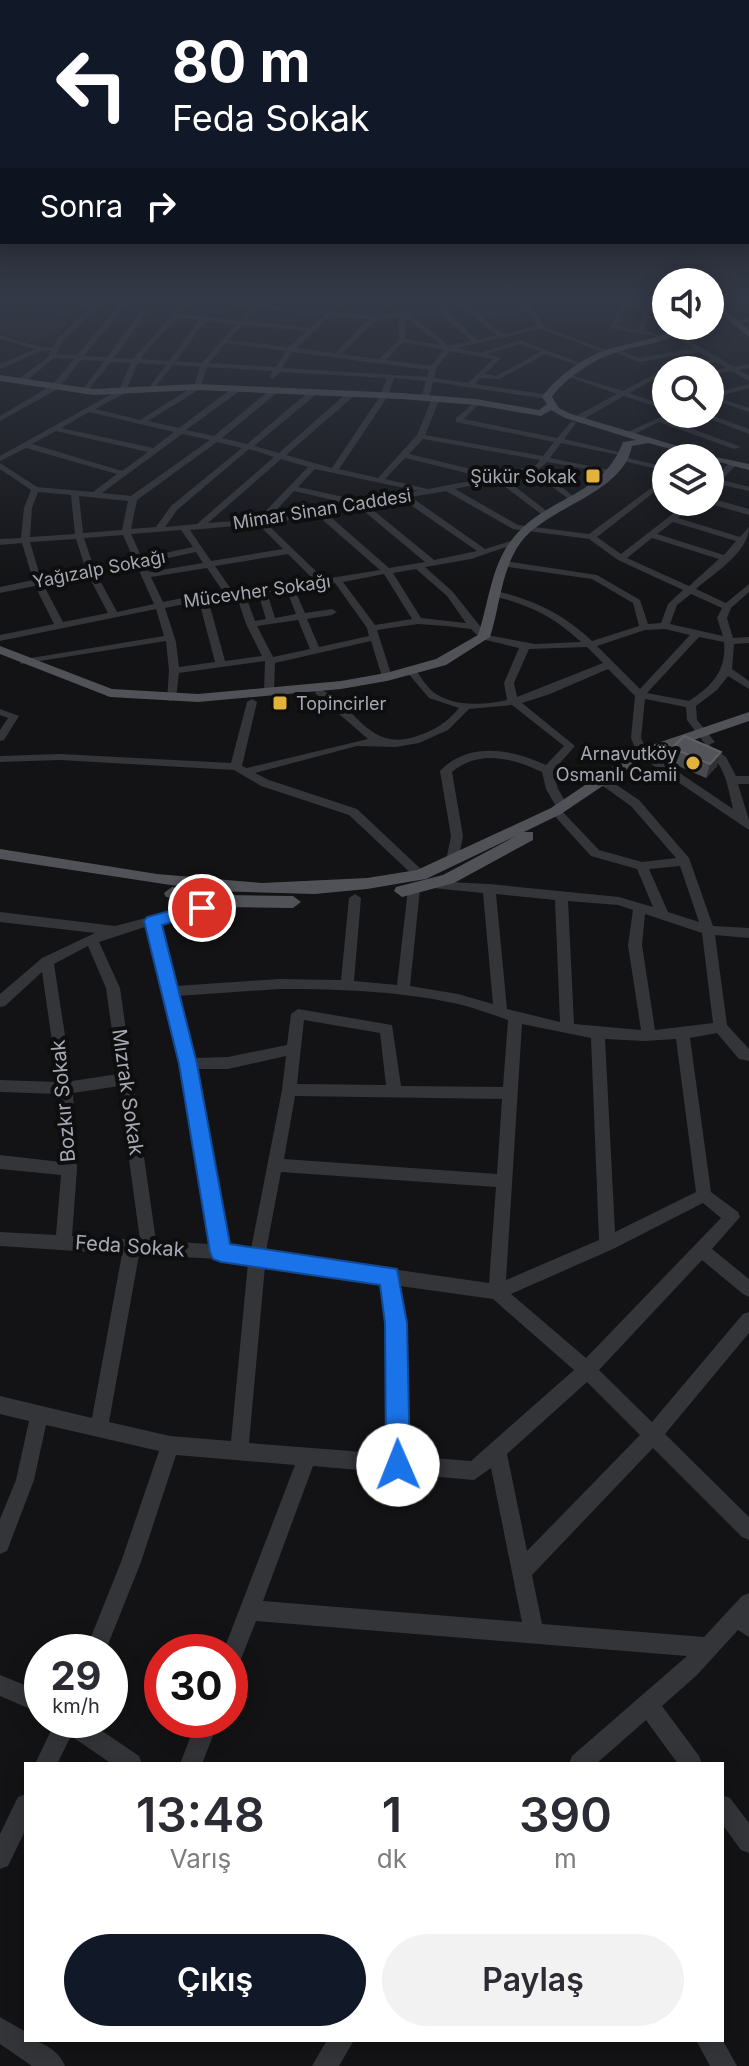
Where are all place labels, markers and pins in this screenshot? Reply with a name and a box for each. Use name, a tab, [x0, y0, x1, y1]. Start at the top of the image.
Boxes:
place label: Şükür Sokak	[470, 466, 577, 487]
marker: Şükür Sokak	[584, 467, 602, 485]
place label: Topincirler	[296, 693, 387, 714]
marker: Topincirler	[271, 694, 289, 712]
place label: Arnavutköy Osmanlı Camii	[556, 743, 677, 785]
marker: Arnavutköy Osmanlı Camii	[684, 754, 702, 772]
pin	[168, 874, 236, 942]

